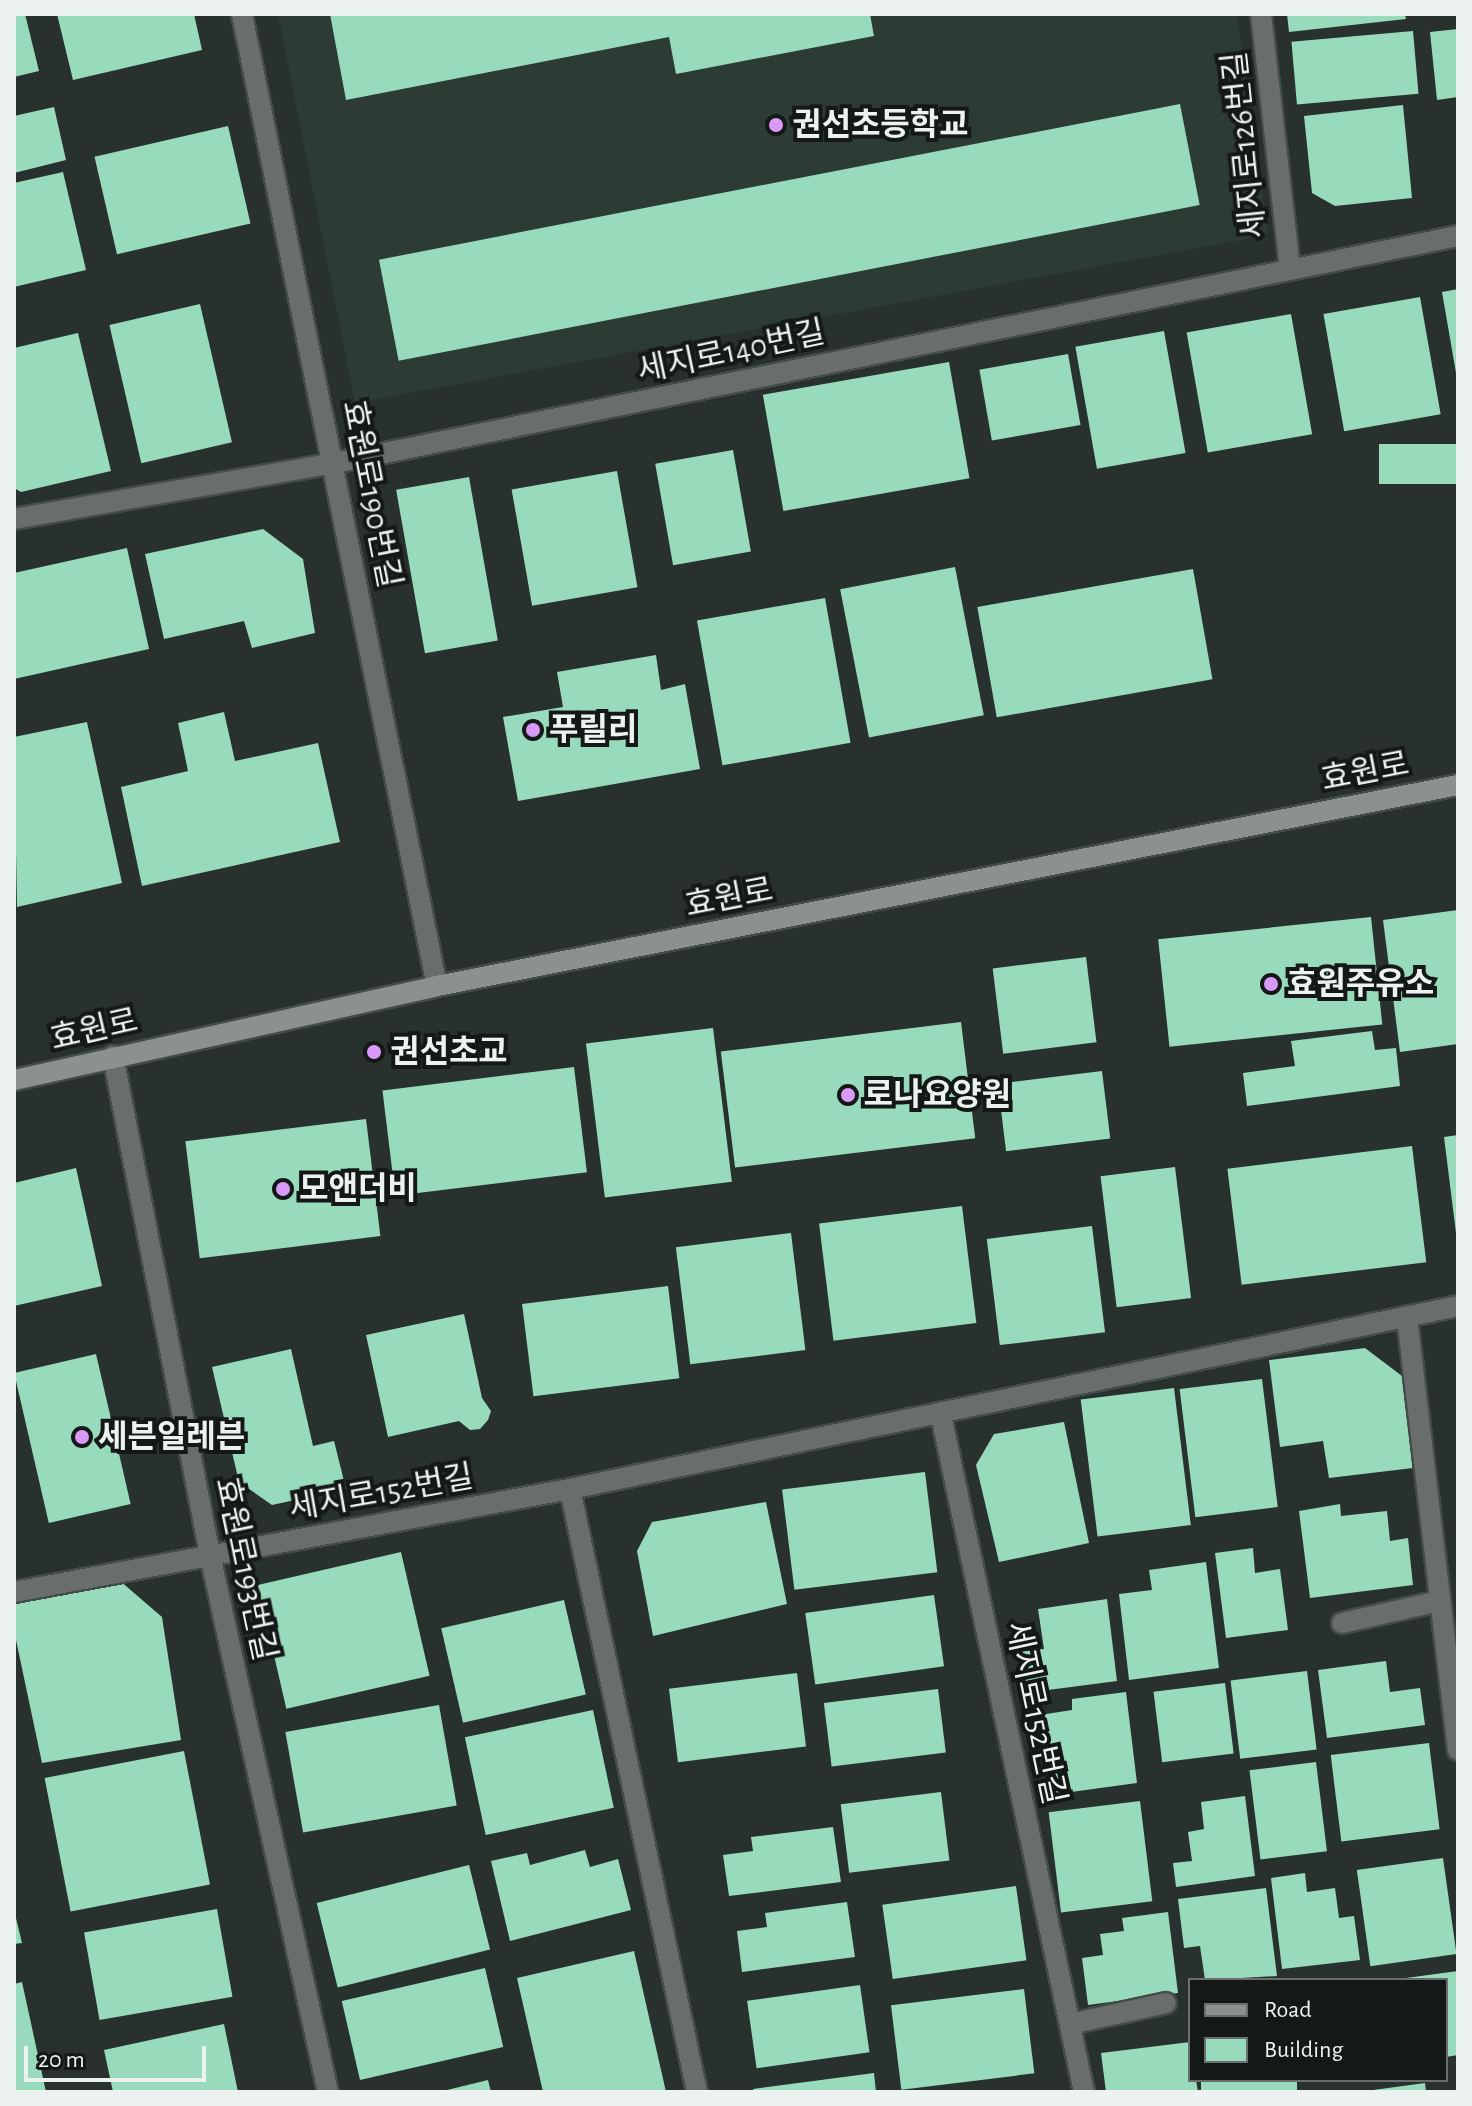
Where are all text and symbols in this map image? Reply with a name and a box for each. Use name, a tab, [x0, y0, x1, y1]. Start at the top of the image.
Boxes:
street label: 세지로126번길	[1216, 50, 1274, 240]
place label: 권선초등학교	[792, 106, 969, 144]
marker: 권선초등학교	[767, 116, 785, 134]
street label: 세지로140번길	[634, 313, 828, 391]
street label: 효원로190번길	[334, 397, 408, 591]
place label: 푸릴리	[549, 711, 637, 749]
marker: 푸릴리	[524, 721, 542, 739]
street label: 효원로	[1318, 745, 1412, 799]
street label: 효원로	[682, 871, 776, 925]
place label: 효원주유소	[1287, 965, 1434, 1003]
marker: 효원주유소	[1262, 975, 1280, 993]
street label: 효원로	[47, 1001, 141, 1059]
place label: 권선초교	[390, 1033, 508, 1071]
marker: 권선초교	[365, 1043, 383, 1061]
place label: 로나요양원	[864, 1076, 1011, 1114]
marker: 로나요양원	[839, 1086, 857, 1104]
place label: 모앤더비	[299, 1170, 417, 1208]
marker: 모앤더비	[274, 1180, 292, 1198]
place label: 세븐일레븐	[98, 1418, 245, 1456]
marker: 세븐일레븐	[73, 1428, 91, 1446]
street label: 세지로152번길	[286, 1458, 476, 1528]
street label: 효원로193번길	[207, 1474, 283, 1664]
street label: 세지로152번길	[997, 1618, 1073, 1808]
legend	[1188, 1978, 1448, 2082]
text: Road	[1264, 1998, 1312, 2022]
scale bar	[28, 2030, 210, 2080]
text: Building	[1264, 2038, 1343, 2062]
text: 20 m	[38, 2048, 85, 2072]

